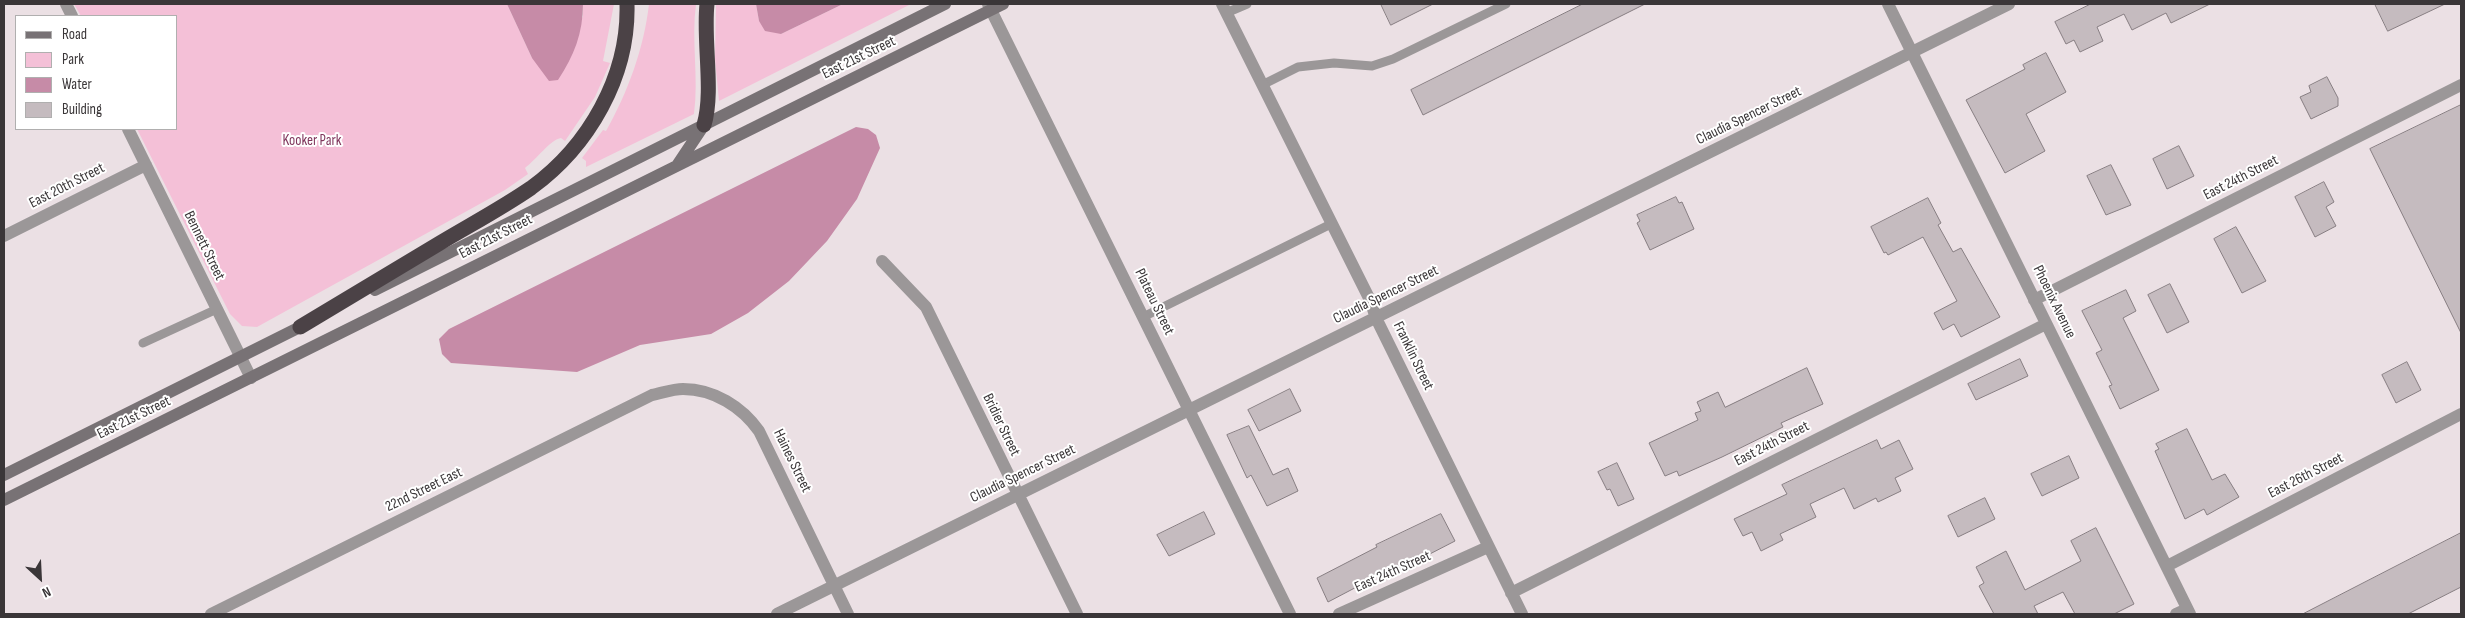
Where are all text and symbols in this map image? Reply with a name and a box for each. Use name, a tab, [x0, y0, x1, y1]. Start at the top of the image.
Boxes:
legend	[15, 15, 178, 130]
text: Road	[62, 25, 87, 44]
street label: East 21st Street	[819, 32, 899, 84]
text: Park	[62, 50, 84, 69]
text: Water	[62, 75, 92, 94]
street label: Claudia Spencer Street	[1694, 83, 1804, 149]
text: Building	[62, 100, 102, 119]
park label: Kooker Park	[282, 132, 342, 150]
street label: East 24th Street	[2201, 151, 2281, 205]
street label: East 20th Street	[26, 159, 108, 213]
street label: Bennett Street	[180, 208, 228, 284]
street label: East 21st Street	[456, 211, 536, 263]
street label: Claudia Spencer Street	[1331, 262, 1441, 328]
street label: Phoenix Avenue	[2029, 263, 2079, 341]
street label: Plateau Street	[1130, 266, 1178, 338]
street label: Franklin Street	[1389, 319, 1437, 393]
street label: Bridier Street	[978, 391, 1024, 459]
street label: East 21st Street	[94, 392, 174, 444]
street label: East 24th Street	[1732, 417, 1812, 471]
street label: Haines Street	[769, 426, 815, 496]
street label: Claudia Spencer Street	[968, 441, 1078, 507]
street label: East 26th Street	[2265, 449, 2347, 503]
street label: 22nd Street East	[383, 464, 465, 516]
street label: East 24th Street	[1352, 547, 1434, 597]
north arrow	[15, 553, 65, 603]
text: N	[40, 583, 54, 601]

